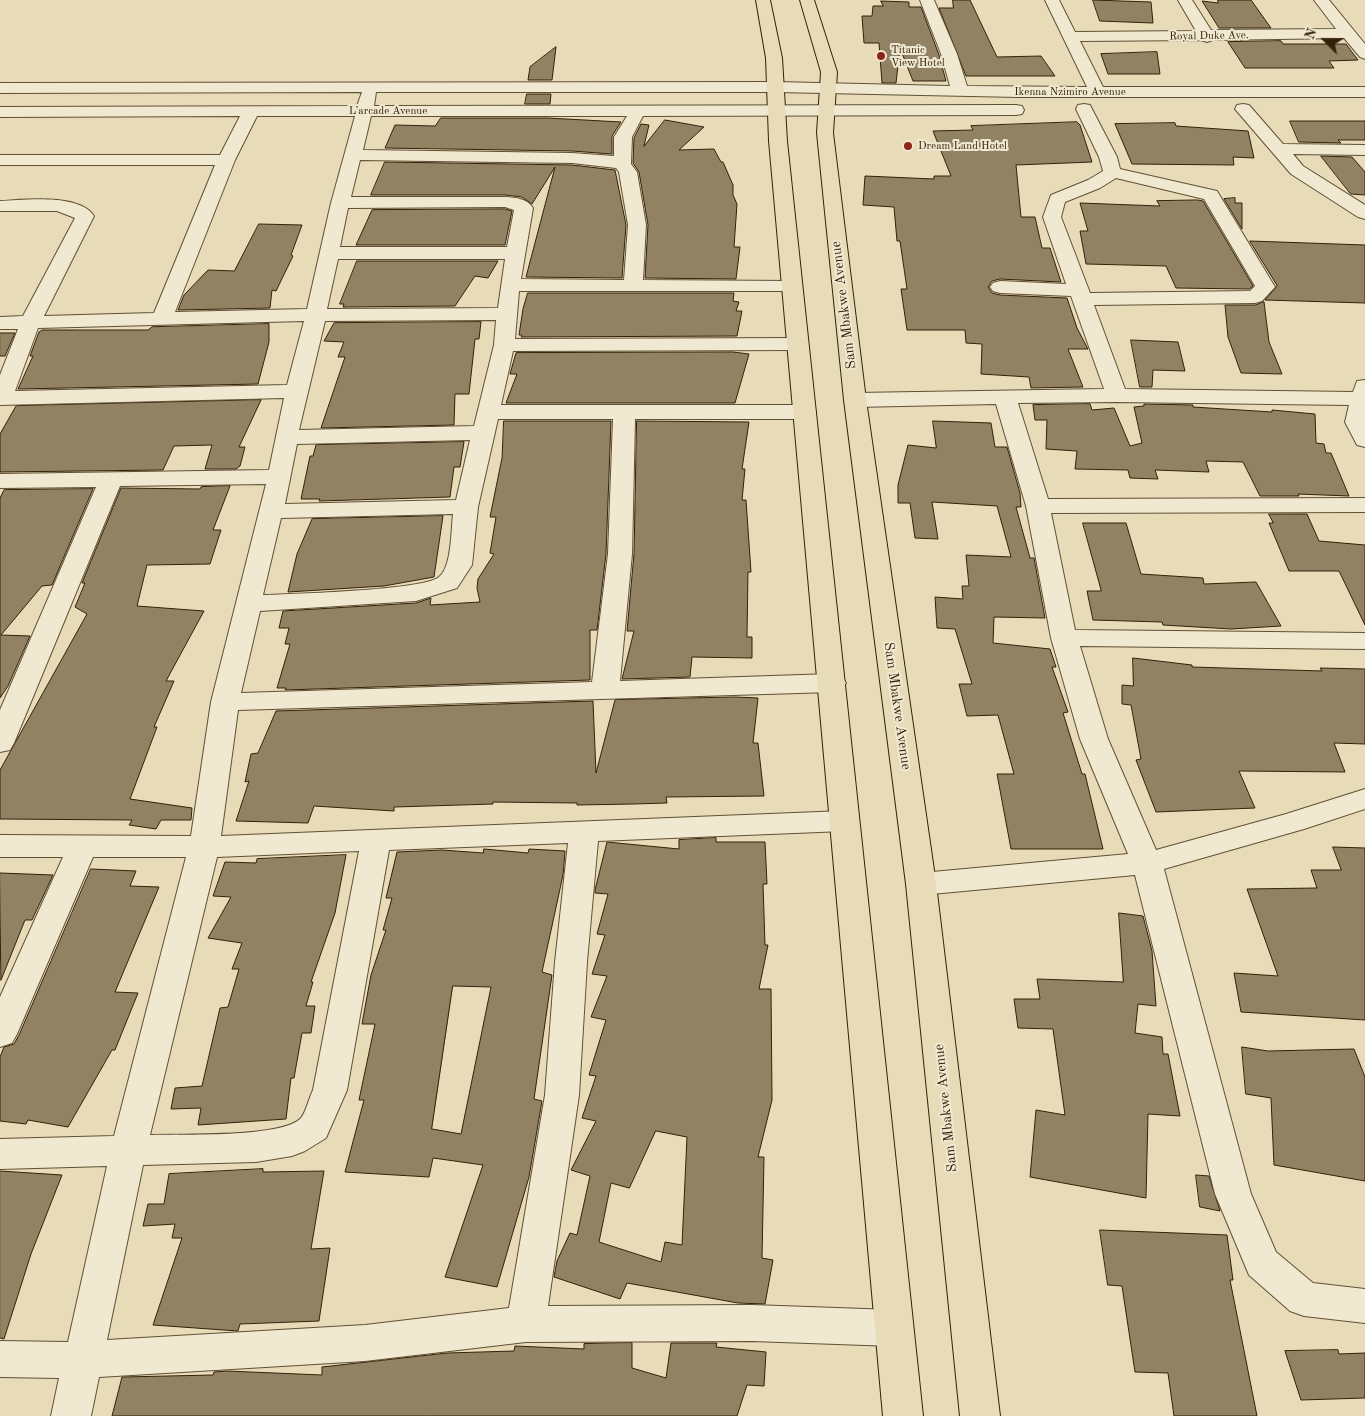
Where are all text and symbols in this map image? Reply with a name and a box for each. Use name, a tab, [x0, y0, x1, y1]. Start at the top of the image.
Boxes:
north arrow	[1300, 15, 1350, 65]
text: N	[1303, 26, 1320, 42]
street label: Royal Duke Ave.	[1169, 29, 1249, 43]
place label: Titanic View Hotel	[891, 43, 945, 69]
marker: Titanic View Hotel	[875, 50, 887, 62]
street label: Ikenna Nzimiro Avenue	[1014, 85, 1126, 99]
street label: L’arcade Avenue	[349, 104, 427, 118]
place label: Dream Land Hotel	[918, 139, 1007, 153]
marker: Dream Land Hotel	[902, 140, 914, 152]
street label: Sam Mbakwe Avenue	[828, 240, 860, 370]
street label: Sam Mbakwe Avenue	[880, 641, 914, 771]
street label: Sam Mbakwe Avenue	[931, 1043, 961, 1173]

